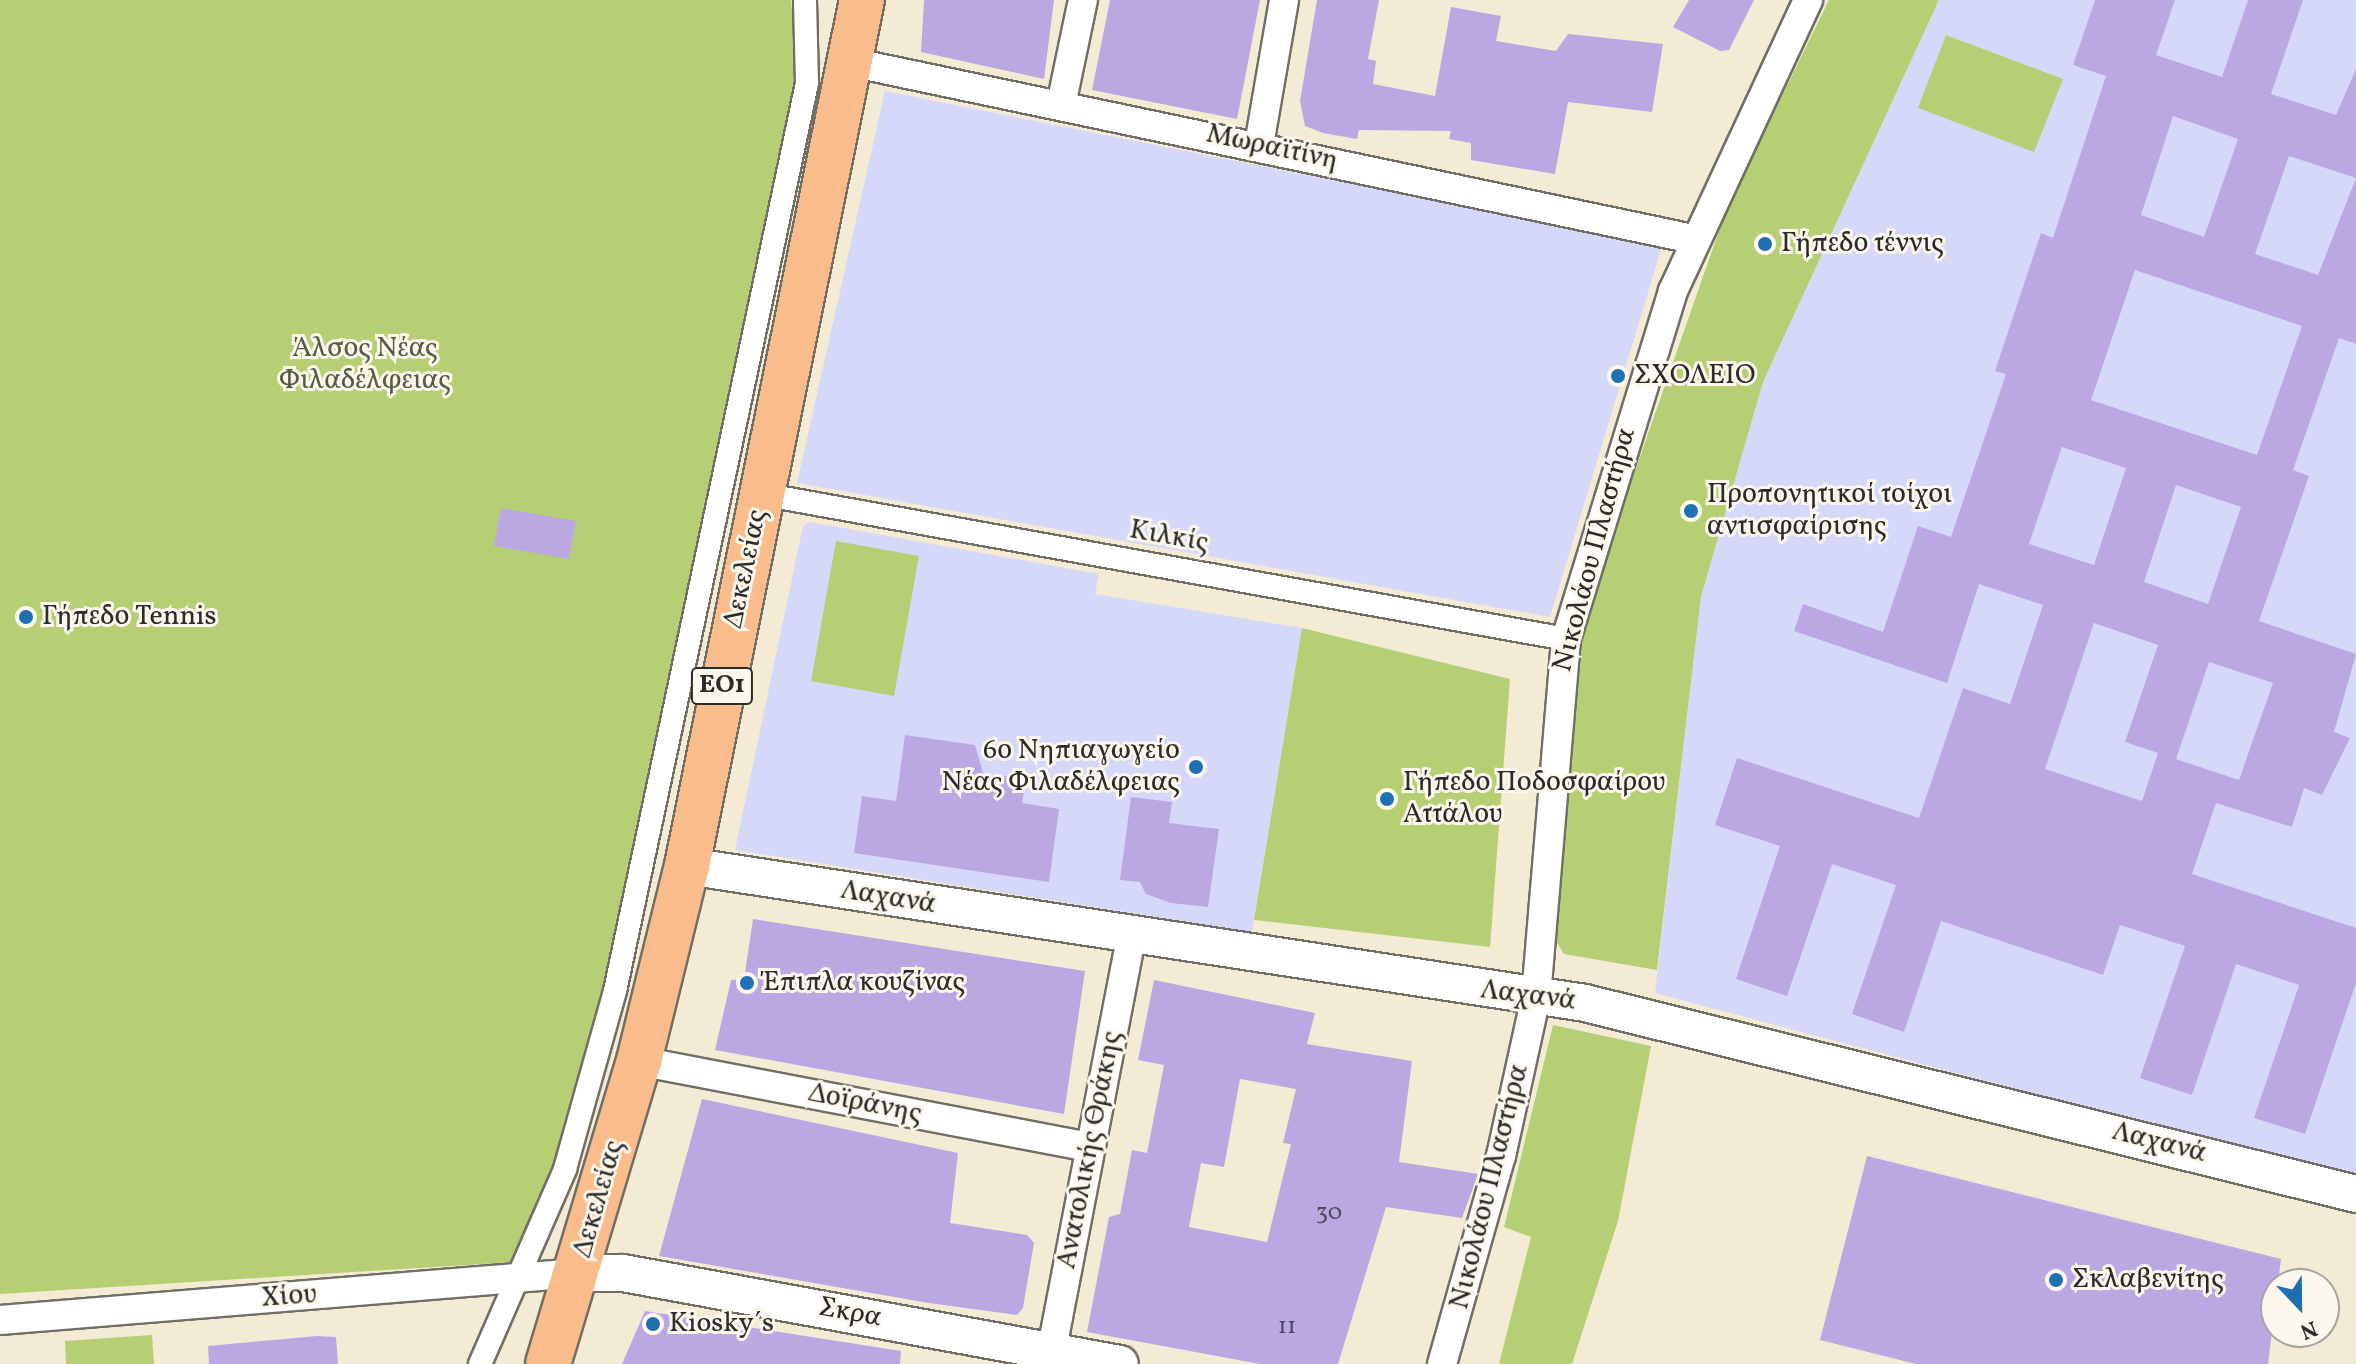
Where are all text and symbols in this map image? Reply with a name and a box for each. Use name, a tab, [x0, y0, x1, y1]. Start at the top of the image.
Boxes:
street label: Μωραϊτίνη	[1203, 118, 1341, 178]
place label: Γήπεδο τέννις	[1781, 227, 1944, 261]
marker: Γήπεδο τέννις	[1756, 235, 1774, 253]
park label: Άλσος Νέας Φιλαδέλφειας	[279, 332, 451, 398]
place label: ΣΧΟΛΕΙΟ	[1634, 359, 1755, 393]
marker: ΣΧΟΛΕΙΟ	[1609, 367, 1627, 385]
street label: Νικολάου Πλαστήρα	[1546, 424, 1644, 676]
place label: Προπονητικοί τοίχοι αντισφαίρισης	[1707, 478, 1952, 544]
marker: Προπονητικοί τοίχοι αντισφαίρισης	[1682, 502, 1700, 520]
street label: Δεκελείας	[717, 506, 775, 632]
street label: Κιλκίς	[1127, 514, 1211, 560]
place label: Γήπεδο Tennis	[42, 600, 217, 634]
marker: Γήπεδο Tennis	[17, 608, 35, 626]
road number: ΕΟ1	[690, 664, 754, 708]
place label: 6ο Νηπιαγωγείο Νέας Φιλαδέλφειας	[942, 734, 1180, 800]
marker: 6ο Νηπιαγωγείο Νέας Φιλαδέλφειας	[1187, 758, 1205, 776]
place label: Γήπεδο Ποδοσφαίρου Αττάλου	[1403, 766, 1665, 832]
marker: Γήπεδο Ποδοσφαίρου Αττάλου	[1378, 790, 1396, 808]
street label: Λαχανά	[838, 874, 938, 922]
place label: Έπιπλα κουζίνας	[763, 966, 965, 1000]
street label: Λαχανά	[1478, 973, 1578, 1019]
marker: Έπιπλα κουζίνας	[738, 974, 756, 992]
street label: Ανατολικής Θράκης	[1050, 1028, 1130, 1272]
street label: Νικολάου Πλαστήρα	[1443, 1061, 1537, 1313]
street label: Δοϊράνης	[805, 1077, 925, 1131]
street label: Λαχανά	[2108, 1115, 2210, 1171]
street label: Δεκελείας	[566, 1136, 632, 1262]
house number: 30	[1316, 1200, 1342, 1228]
place label: Σκλαβενίτης	[2072, 1263, 2224, 1297]
north arrow	[2260, 1268, 2340, 1348]
marker: Σκλαβενίτης	[2047, 1271, 2065, 1289]
street label: Χίου	[260, 1278, 318, 1316]
street label: Σκρα	[816, 1291, 884, 1335]
place label: Kiosky´s	[669, 1307, 774, 1341]
text: N	[2295, 1311, 2322, 1346]
house number: 11	[1278, 1314, 1296, 1342]
marker: Kiosky´s	[644, 1315, 662, 1333]

